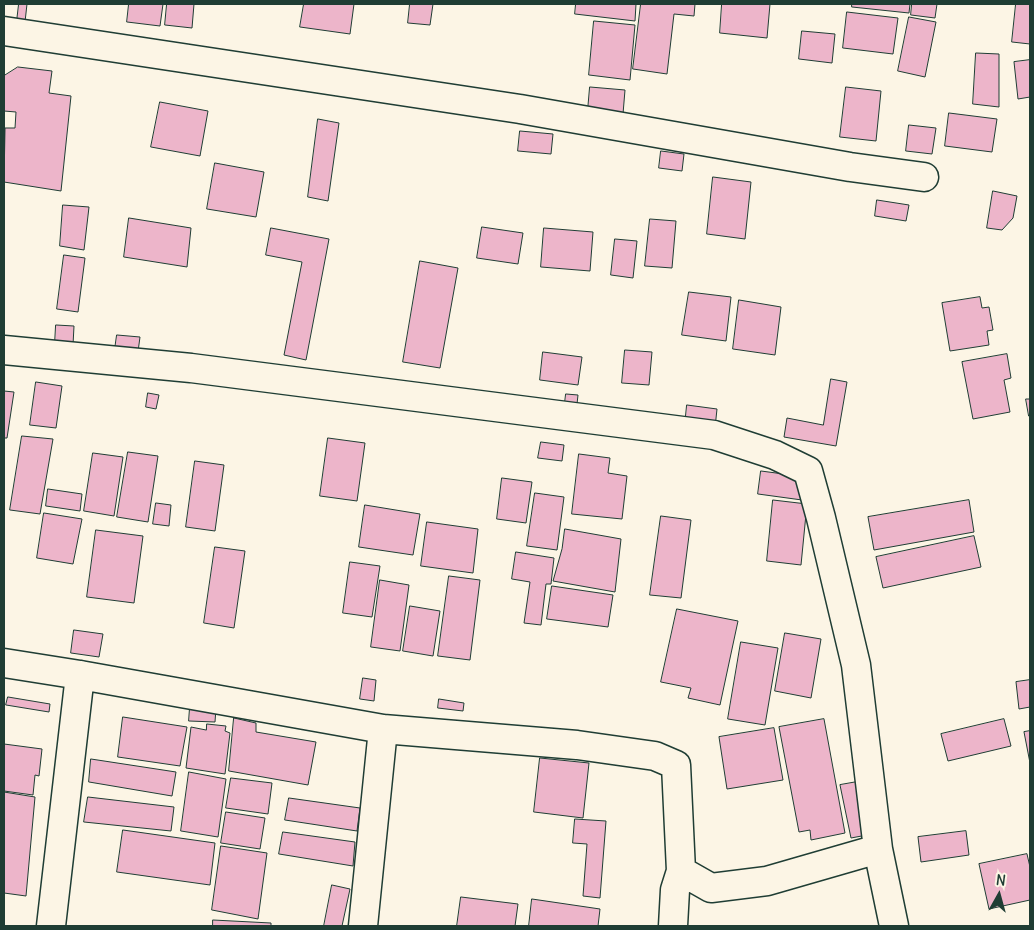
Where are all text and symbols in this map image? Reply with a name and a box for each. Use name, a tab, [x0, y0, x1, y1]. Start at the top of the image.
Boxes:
north arrow	[974, 870, 1024, 920]
text: N	[995, 871, 1007, 890]

